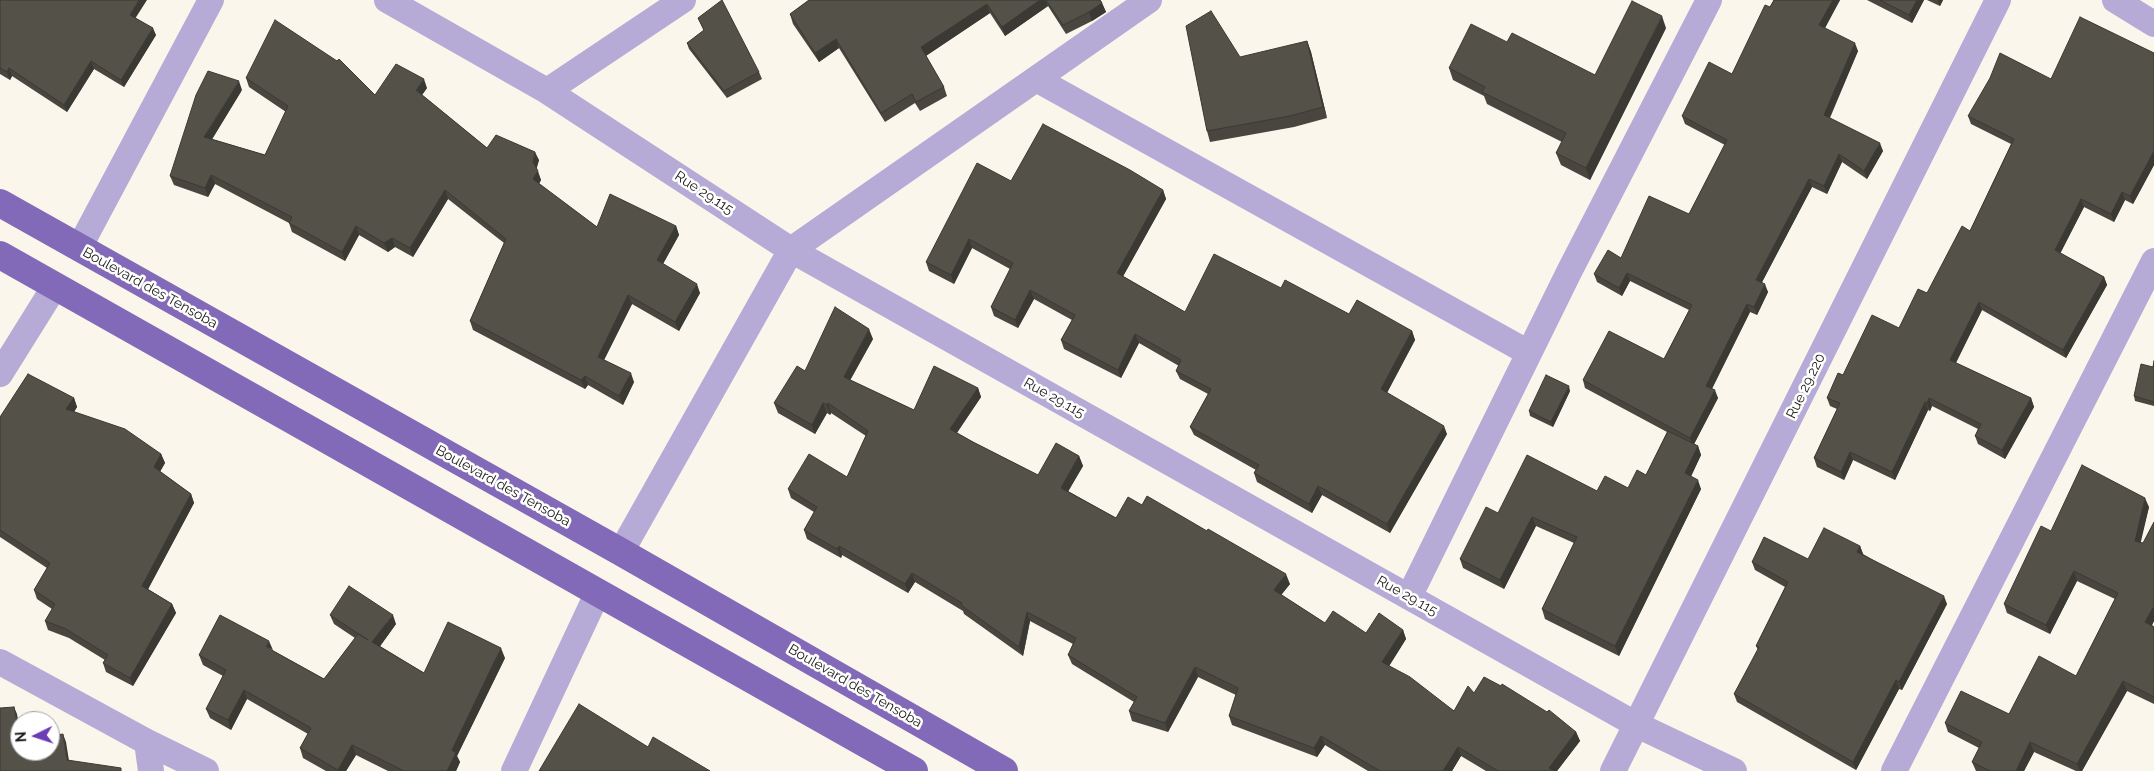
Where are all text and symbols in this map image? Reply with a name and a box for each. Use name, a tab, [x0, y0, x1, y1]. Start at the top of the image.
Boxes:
street label: Rue 29.115	[671, 168, 737, 218]
street label: Boulevard des Tensoba	[80, 244, 220, 332]
street label: Rue 29.220	[1783, 351, 1829, 421]
street label: Rue 29.115	[1021, 374, 1087, 422]
street label: Boulevard des Tensoba	[433, 442, 573, 530]
street label: Rue 29.115	[1374, 572, 1440, 620]
street label: Boulevard des Tensoba	[785, 641, 925, 731]
north arrow	[10, 711, 60, 761]
text: N	[13, 731, 29, 743]

